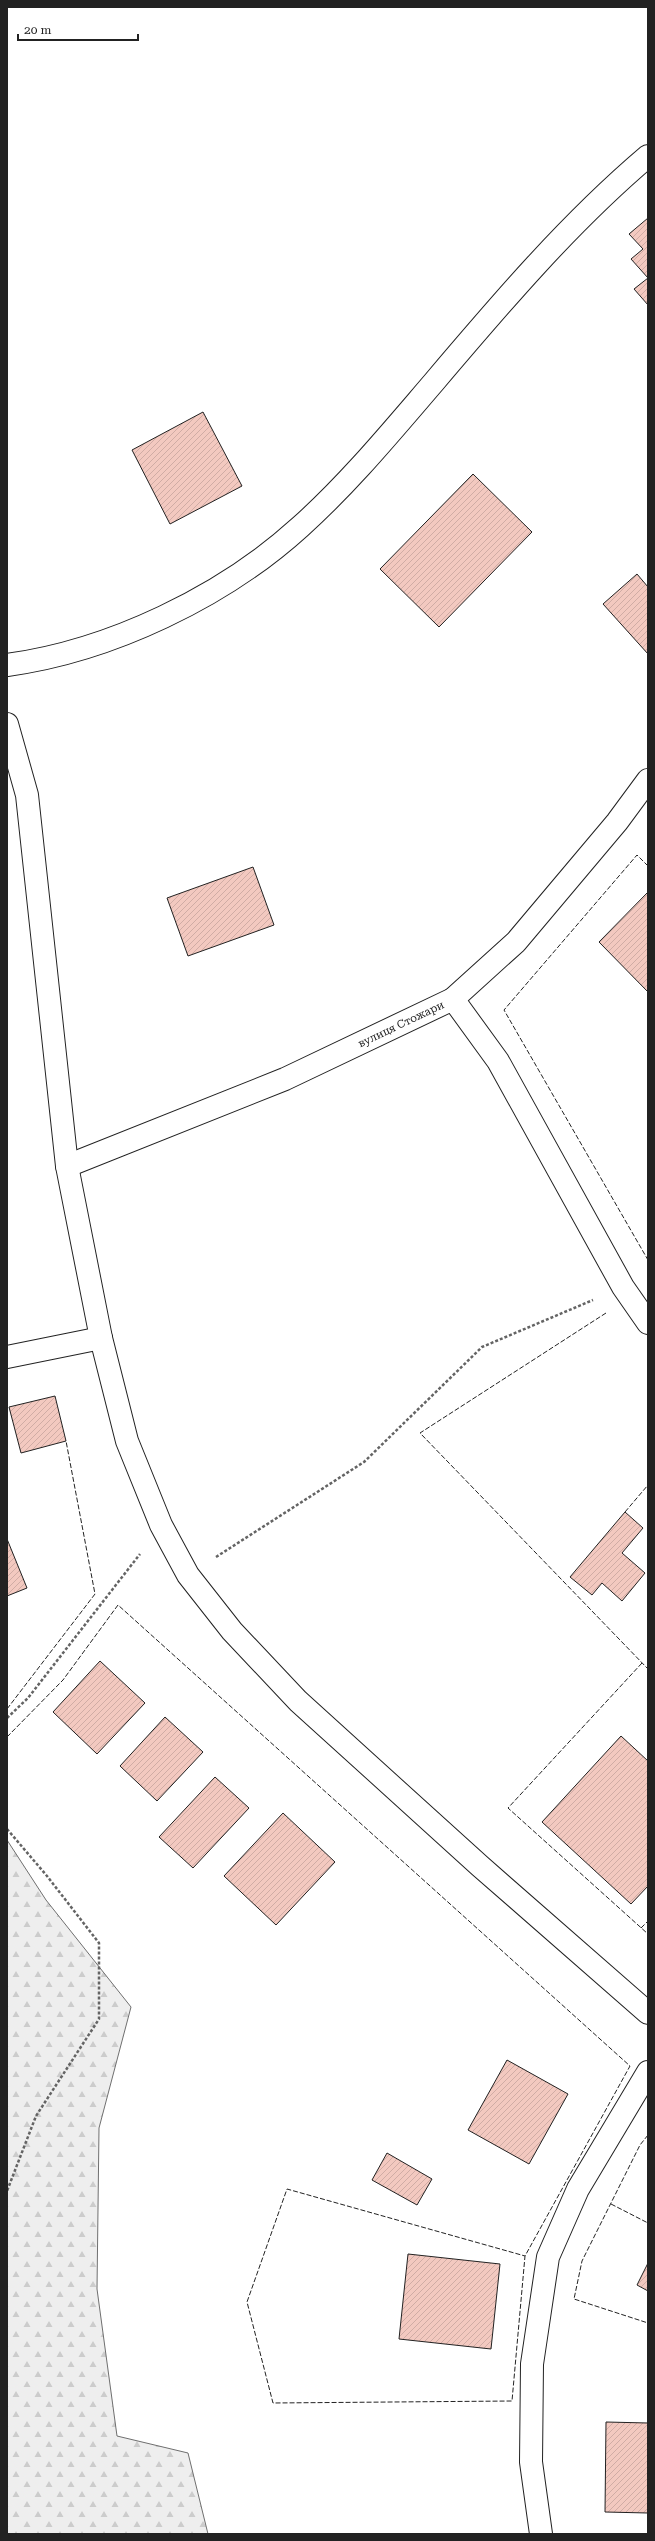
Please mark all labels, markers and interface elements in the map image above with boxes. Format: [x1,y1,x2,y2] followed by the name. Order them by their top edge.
[18,16,138,42] scale bar
[24,23,51,37] text: 20 m
[356,998,446,1050] street label: вулиця Стожари

